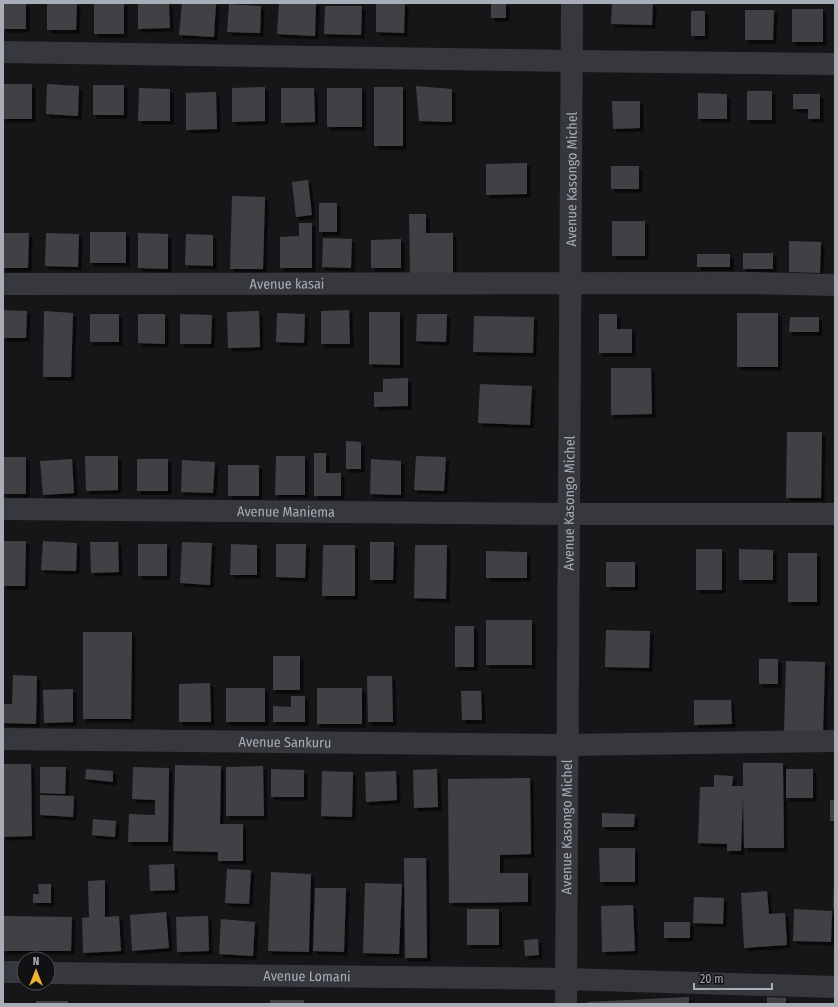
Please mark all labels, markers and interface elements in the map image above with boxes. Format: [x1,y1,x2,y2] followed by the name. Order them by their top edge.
[563,111,581,246] street label: Avenue Kasongo Michel
[250,276,324,293] street label: Avenue kasai
[560,435,579,570] street label: Avenue Kasongo Michel
[237,503,335,521] street label: Avenue Maniema
[239,734,331,751] street label: Avenue Sankuru
[558,759,576,894] street label: Avenue Kasongo Michel
[16,951,56,991] north arrow
[33,955,39,968] text: N
[694,965,772,991] scale bar
[263,967,351,986] street label: Avenue Lomani
[700,972,724,986] text: 20 m

